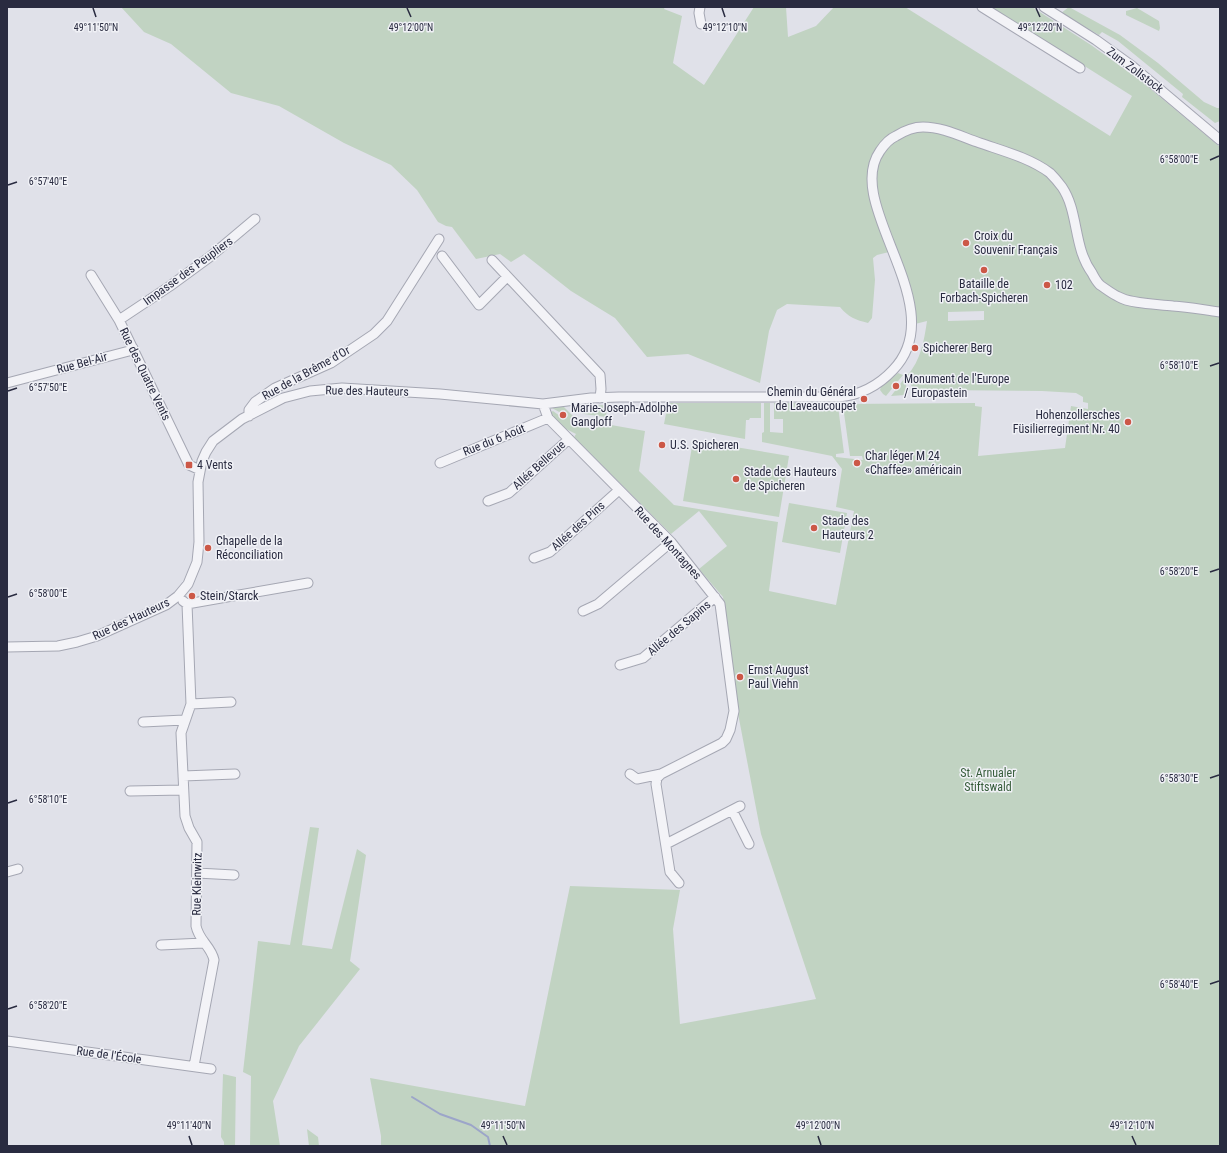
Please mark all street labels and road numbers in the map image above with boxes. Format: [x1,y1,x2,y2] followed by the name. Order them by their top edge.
[1104,44,1167,96] street label: Zum Zollstock
[141,234,235,308] street label: Impasse des Peupliers
[116,325,174,423] street label: Rue des Quatre Vents
[260,343,353,403] street label: Rue de la Brême d'Or
[55,349,109,376] street label: Rue Bel-Air
[325,383,409,399] street label: Rue des Hauteurs
[461,421,528,459] street label: Rue du 6 Août
[510,437,569,492] street label: Allée Bellevue
[548,498,608,554] street label: Allée des Pins
[632,504,704,582] street label: Rue des Montagnes
[90,595,172,643] street label: Rue des Hauteurs
[645,598,713,658] street label: Allée des Sapins
[189,852,205,916] street label: Rue Kleinwitz
[76,1043,143,1067] street label: Rue de l'École

